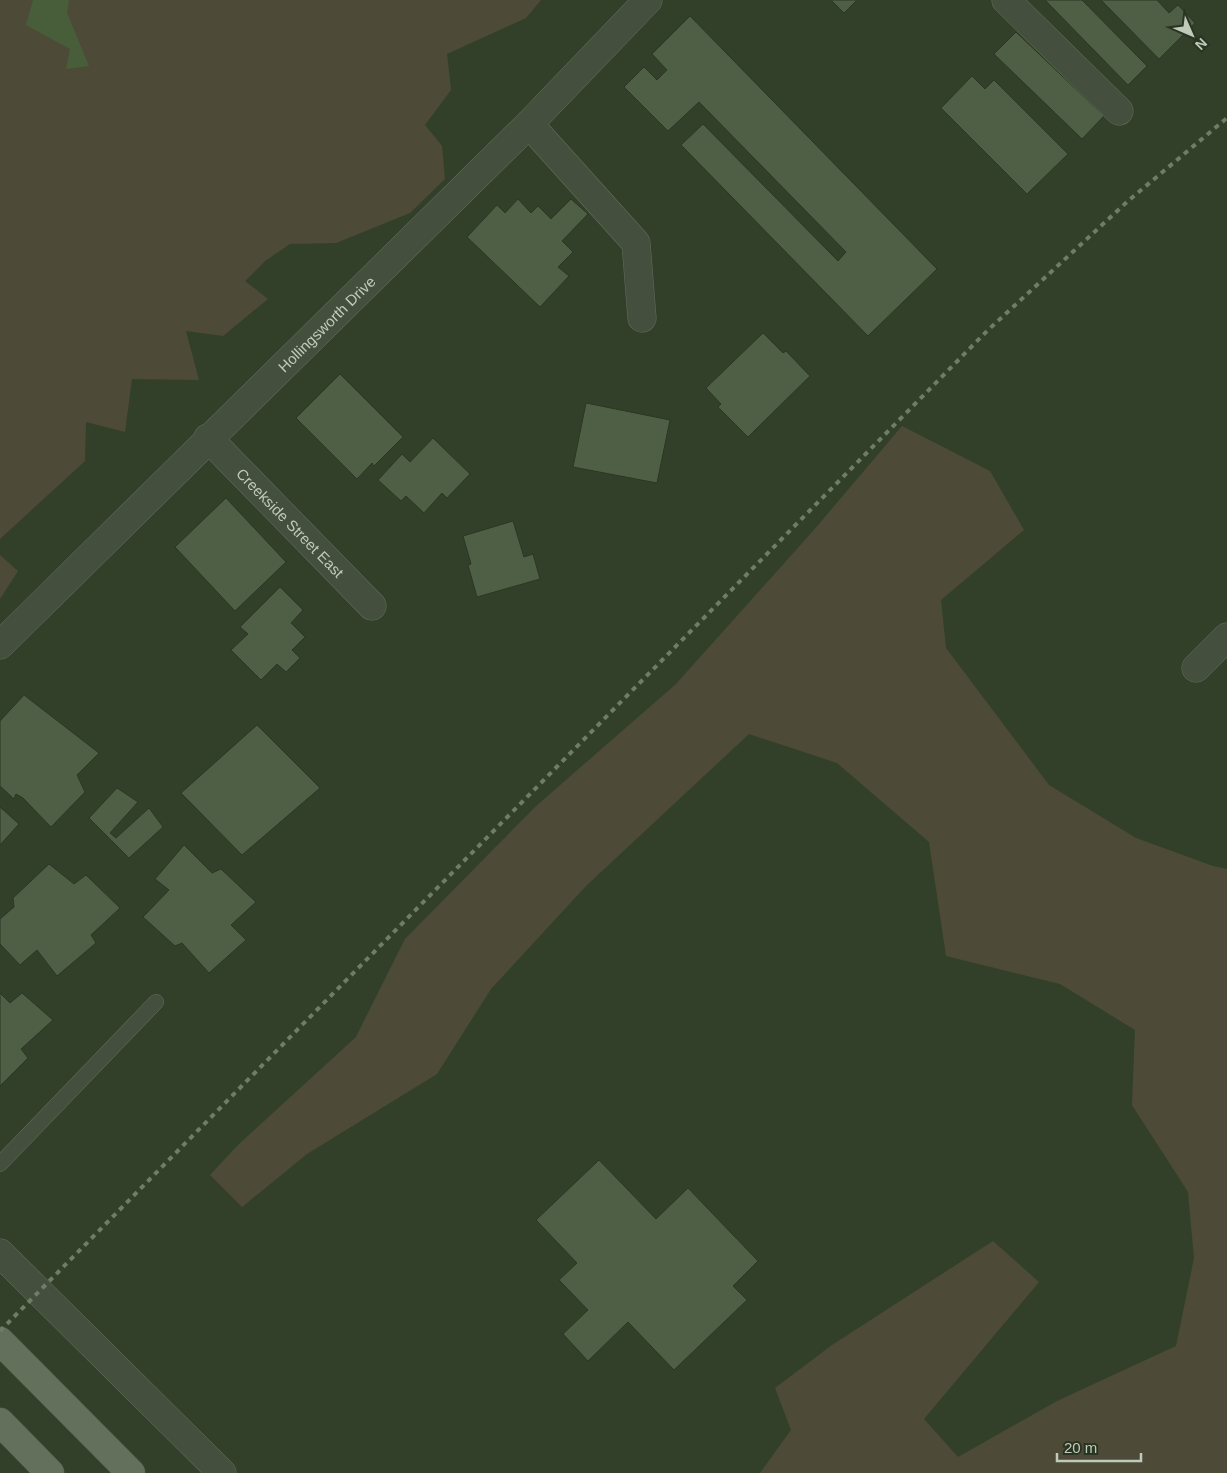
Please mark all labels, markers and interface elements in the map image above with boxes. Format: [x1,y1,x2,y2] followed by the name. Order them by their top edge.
[1167,10,1217,60] north arrow
[1192,35,1210,53] text: N
[274,272,378,375] street label: Hollingsworth Drive
[233,464,348,581] street label: Creekside Street East
[1057,1430,1141,1462] scale bar
[1064,1439,1097,1456] text: 20 m

